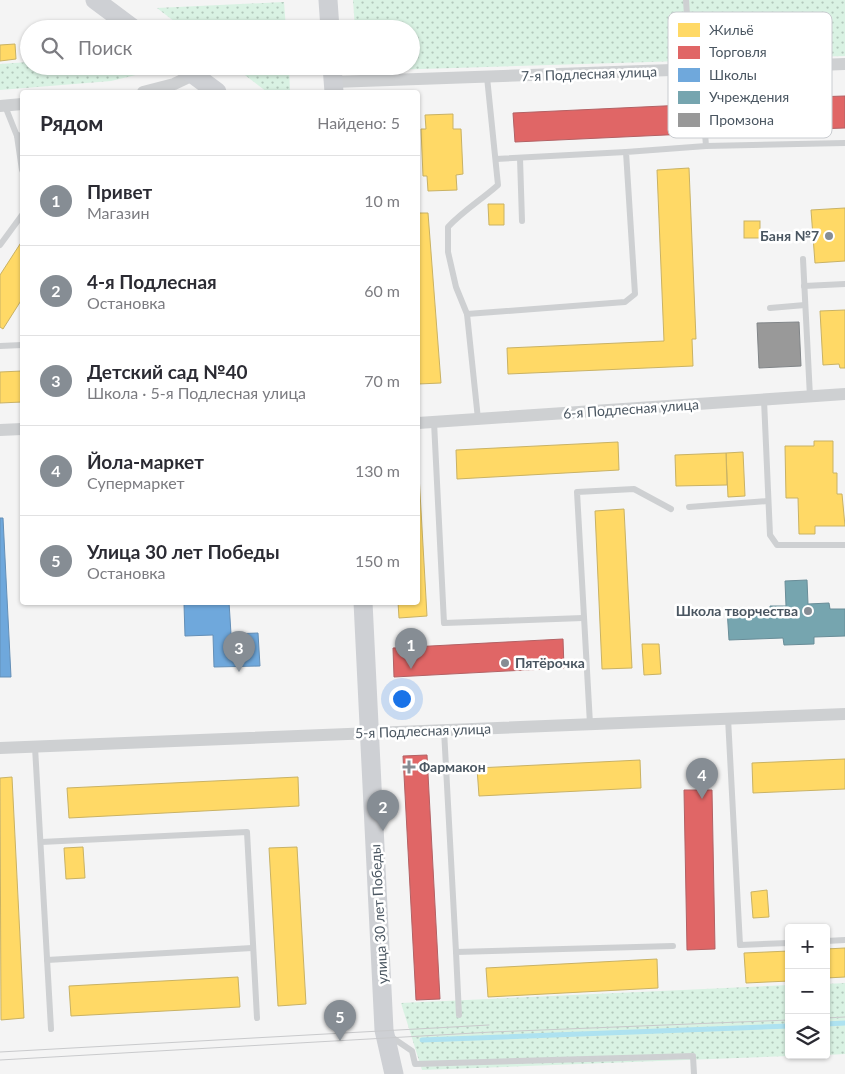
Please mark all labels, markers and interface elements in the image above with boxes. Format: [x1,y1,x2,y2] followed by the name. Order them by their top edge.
[668,12,832,138] legend
[20,20,420,75] search box
[709,21,754,38] text: Жильё
[38,34,66,62] icon: search
[78,36,132,59] text: Поиск
[709,43,767,60] text: Торговля
[521,63,657,84] street label: 7-я Подлесная улица
[709,66,757,83] text: Школы
[709,88,789,105] text: Учреждения
[40,110,103,135] text: Рядом
[709,111,774,128] text: Промзона
[317,113,400,132] text: Найдено: 5
[87,180,152,203] text: Привет
[51,191,61,210] text: 1
[364,191,400,210] text: 10 m
[87,203,149,222] text: Магазин
[760,227,819,244] place label: Баня №7
[823,230,835,242] marker: Баня №7
[87,270,217,293] text: 4-я Подлесная
[51,281,61,300] text: 2
[364,281,400,300] text: 60 m
[87,293,166,312] text: Остановка
[87,360,248,383] text: Детский сад №40
[51,371,61,390] text: 3
[364,371,400,390] text: 70 m
[87,383,306,402] text: Школа · 5-я Подлесная улица
[563,395,699,422] street label: 6-я Подлесная улица
[87,450,204,473] text: Йола-маркет
[51,461,61,480] text: 4
[355,461,400,480] text: 130 m
[87,473,185,492] text: Супермаркет
[87,540,280,563] text: Улица 30 лет Победы
[51,551,61,570] text: 5
[355,551,400,570] text: 150 m
[87,563,166,582] text: Остановка
[676,602,798,619] place label: Школа творчества
[802,605,814,617] marker: Школа творчества
[395,628,427,669] pin: 1
[223,631,255,672] pin: 3
[515,654,585,671] place label: Пятёрочка
[499,657,511,669] marker: Пятёрочка
[389,686,415,712] your location
[355,720,491,741] street label: 5-я Подлесная улица
[419,758,486,775] place label: Фармакон
[686,758,718,799] pin: 4
[403,761,415,773] marker: Фармакон
[367,790,399,831] pin: 2
[366,844,391,984] street label: улица 30 лет Победы
[785,924,830,1059] map controls
[785,924,830,969] button: +
[785,969,830,1014] button: −
[324,1000,356,1041] pin: 5
[785,1014,830,1059] button: layers

